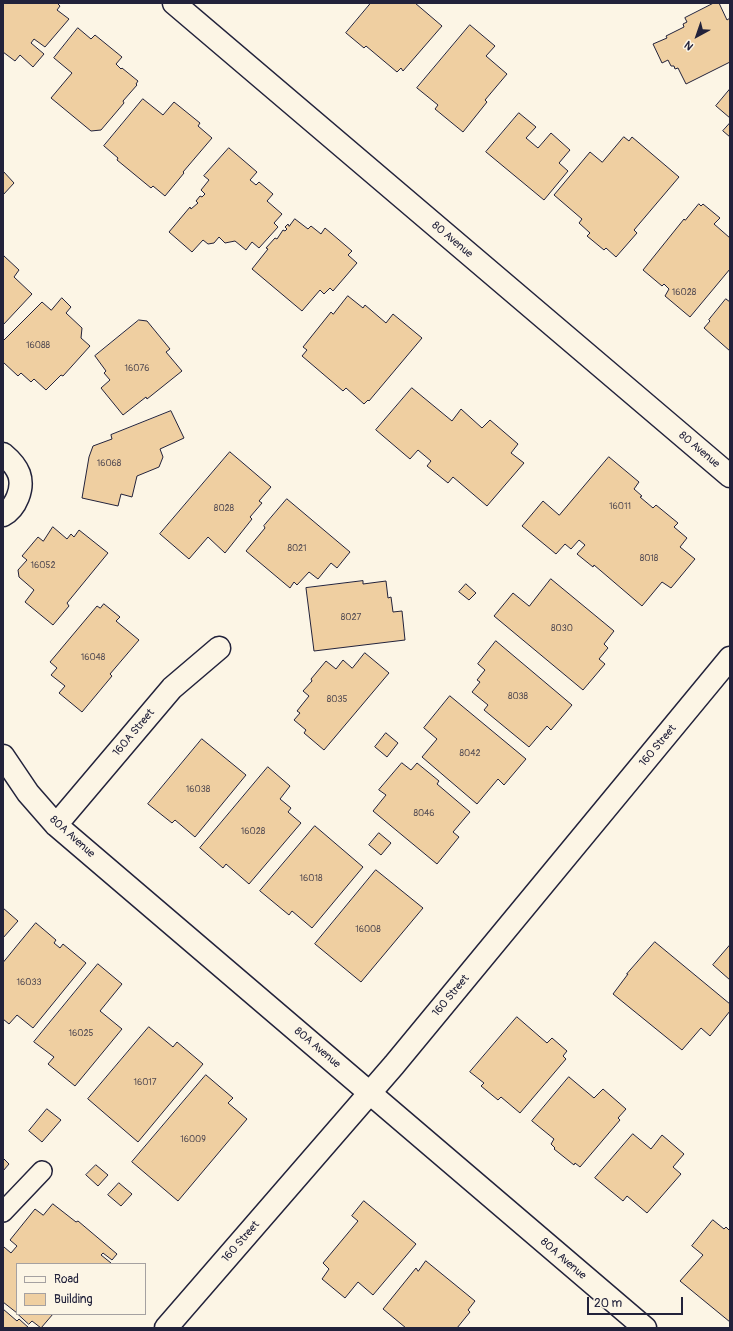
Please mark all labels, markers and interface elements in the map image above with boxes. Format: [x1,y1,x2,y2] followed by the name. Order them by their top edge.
[677,16,717,56] north arrow
[682,38,696,53] text: N
[429,219,475,261] street label: 80 Avenue
[672,288,696,298] house number: 16028
[26,341,50,351] house number: 16088
[125,364,149,374] house number: 16076
[676,429,722,471] street label: 80 Avenue
[97,459,121,469] house number: 16068
[609,502,631,512] house number: 16011
[214,504,234,514] house number: 8028
[287,544,307,554] house number: 8021
[640,554,658,564] house number: 8018
[31,561,55,571] house number: 16052
[341,613,361,623] house number: 8027
[551,624,573,634] house number: 8030
[81,653,105,663] house number: 16048
[508,692,528,702] house number: 8038
[327,695,347,705] house number: 8035
[110,707,158,759] street label: 160A Street
[637,722,679,770] street label: 160 Street
[460,749,480,759] house number: 8042
[186,785,210,795] house number: 16038
[413,809,435,819] house number: 8046
[47,813,97,861] street label: 80A Avenue
[241,827,265,837] house number: 16028
[300,874,322,884] house number: 16018
[355,925,381,935] house number: 16008
[430,972,472,1020] street label: 160 Street
[17,978,41,988] house number: 16033
[291,1025,343,1071] street label: 80A Avenue
[69,1029,93,1039] house number: 16025
[133,1078,157,1088] house number: 16017
[180,1135,206,1145] house number: 16009
[219,1219,263,1265] street label: 160 Street
[537,1236,589,1282] street label: 80A Avenue
[16,1263,146,1315] legend
[54,1272,79,1287] text: Road
[589,1289,685,1315] scale bar
[54,1292,93,1307] text: Building
[594,1296,622,1311] text: 20 m

